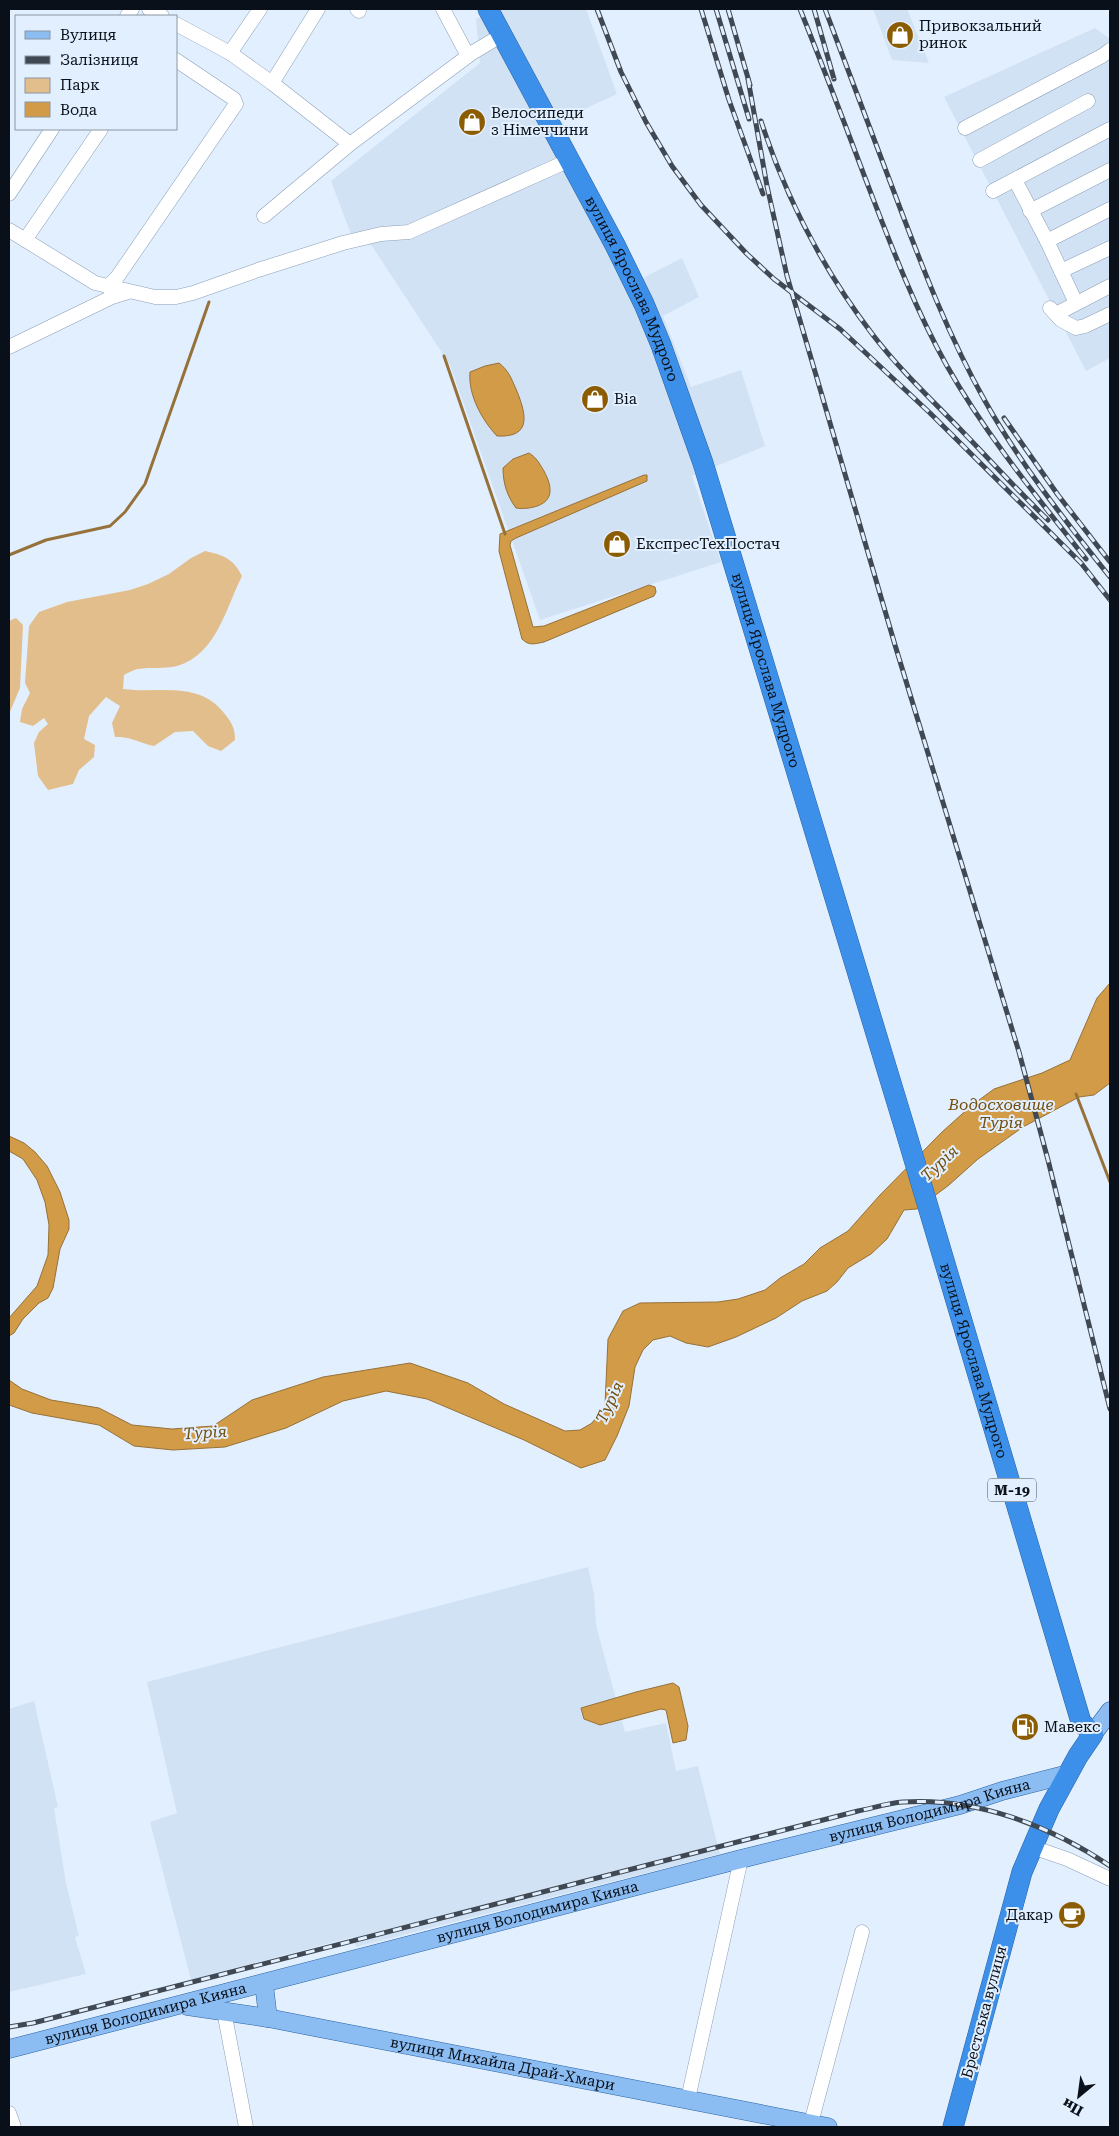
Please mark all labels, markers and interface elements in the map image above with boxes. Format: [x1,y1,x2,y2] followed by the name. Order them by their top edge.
[15,15,178,130] legend
[919,17,1042,52] place label: Привокзальний ринок
[885,20,915,50] shop icon: Привокзальний ринок
[60,26,116,44] text: Вулиця
[60,51,139,69] text: Залізниця
[60,76,100,94] text: Парк
[60,101,97,119] text: Вода
[491,104,589,139] place label: Велосипеди з Німеччини
[457,107,487,137] shop icon: Велосипеди з Німеччини
[581,193,682,384] street label: вулиця Ярослава Мудрого
[580,384,610,414] shop icon: Віа
[614,390,637,408] place label: Віа
[602,529,632,559] shop icon: ЕкспресТехПостач
[636,535,780,553] place label: ЕкспресТехПостач
[728,571,804,770] street label: вулиця Ярослава Мудрого
[947,1095,1054,1132] water label: Водосховище Турія
[917,1141,962,1185] water label: Турія
[936,1261,1011,1460] street label: вулиця Ярослава Мудрого
[592,1378,627,1426] water label: Турія
[183,1422,227,1443] water label: Турія
[988,1478,1036,1502] road number: М-19
[1010,1712,1040,1742] fuel station icon: Мавекс
[1044,1718,1101,1736] place label: Мавекс
[827,1775,1032,1846] street label: вулиця Володимира Кияна
[435,1877,640,1947] street label: вулиця Володимира Кияна
[1057,1900,1087,1930] cafe icon: Дакар
[1006,1906,1053,1924] place label: Дакар
[958,1944,1010,2080] street label: Брестська вулиця
[43,1979,248,2048] street label: вулиця Володимира Кияна
[389,2033,617,2094] street label: вулиця Михайла Драй-Хмари
[1054,2071,1104,2121] north arrow
[1059,2095,1086,2119] text: Пн

